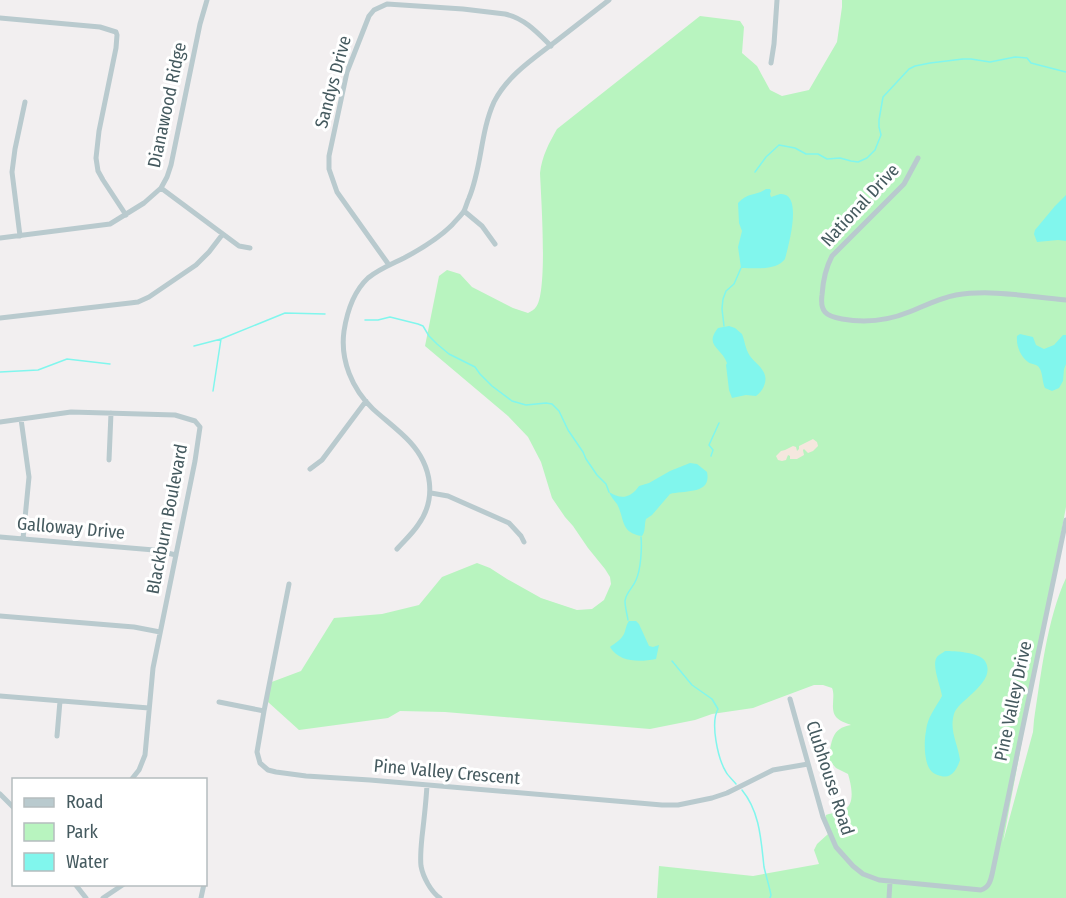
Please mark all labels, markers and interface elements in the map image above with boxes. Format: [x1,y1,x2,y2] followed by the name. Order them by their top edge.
[310,33,356,131] street label: Sandys Drive
[143,40,191,170] street label: Dianawood Ridge
[816,159,904,251] street label: National Drive
[142,442,192,596] street label: Blackburn Boulevard
[16,512,126,544] street label: Galloway Drive
[990,639,1036,763] street label: Pine Valley Drive
[801,718,859,838] street label: Clubhouse Road
[373,755,521,789] street label: Pine Valley Crescent
[12,778,207,886] legend
[66,791,103,813] text: Road
[66,821,99,843] text: Park
[66,851,109,873] text: Water

